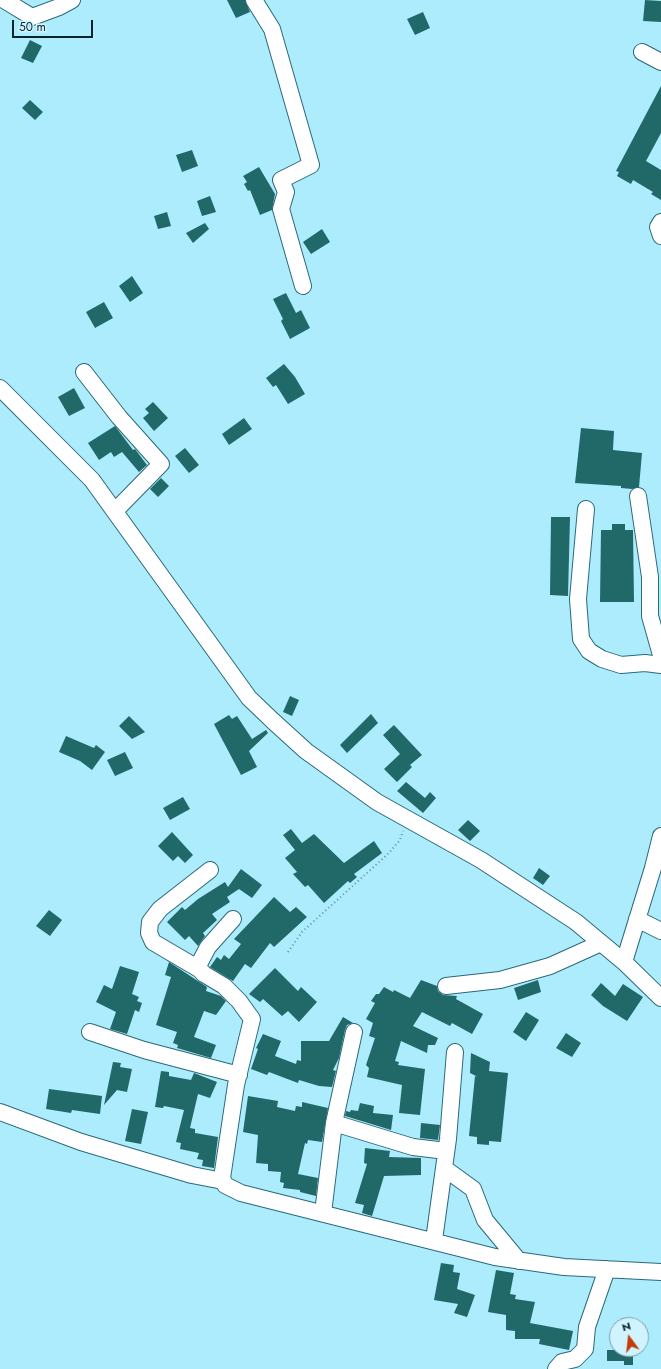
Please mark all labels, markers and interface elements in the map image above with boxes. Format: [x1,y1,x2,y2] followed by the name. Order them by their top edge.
[14,12,95,38] scale bar
[19,18,46,36] text: 50 m
[609,1317,649,1357] north arrow
[620,1318,632,1335] text: N

